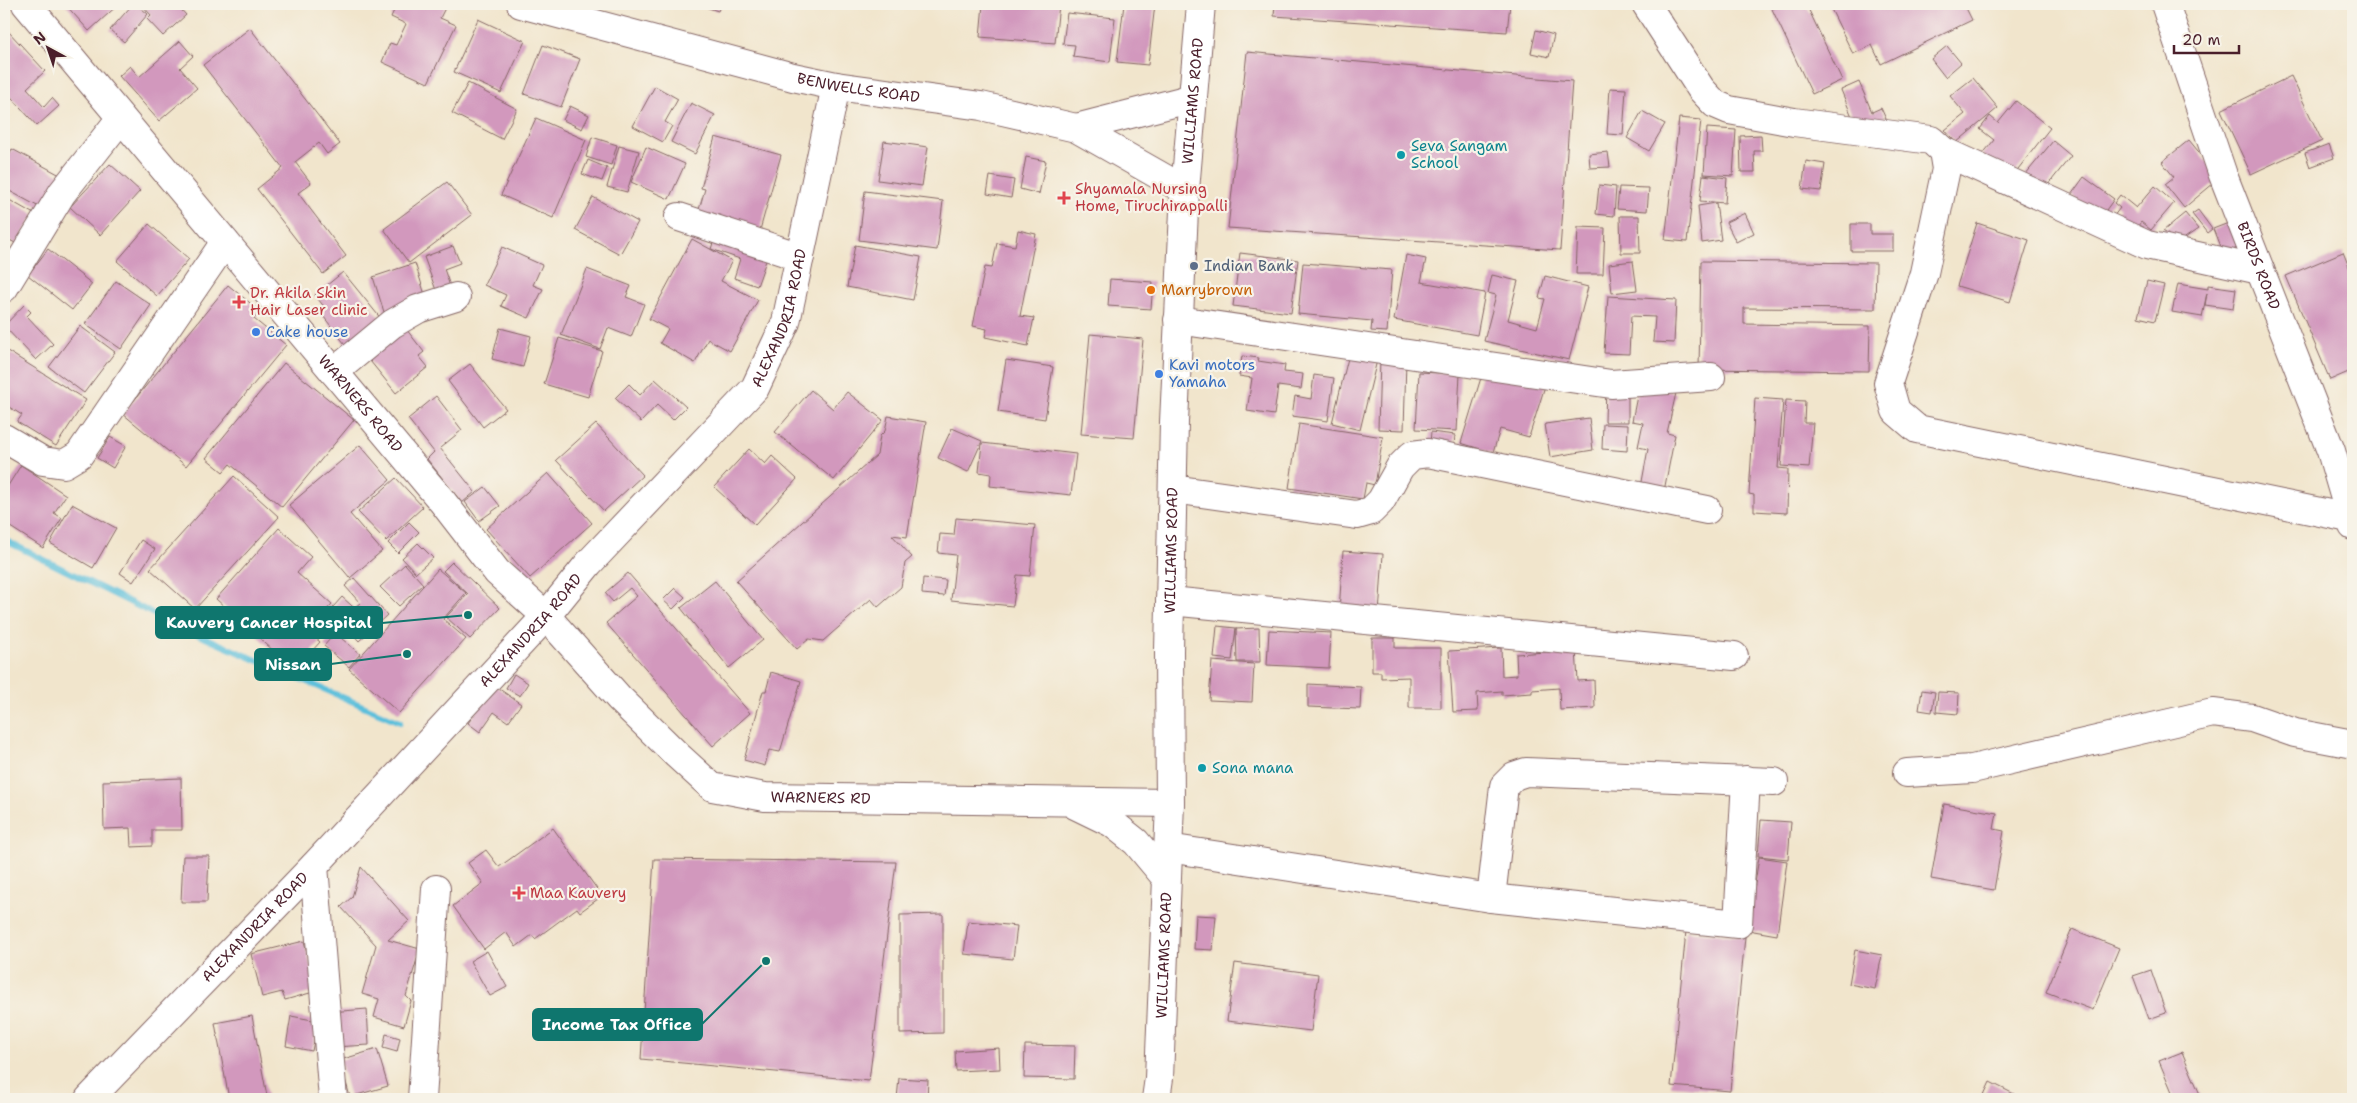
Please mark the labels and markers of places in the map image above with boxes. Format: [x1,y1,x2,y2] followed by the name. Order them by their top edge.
[1411,136,1508,173] place label: Seva Sangam School
[1395,149,1407,161] marker: Seva Sangam School
[1075,179,1228,216] place label: Shyamala Nursing Home, Tiruchirappalli
[1057,191,1071,205] marker: Shyamala Nursing Home, Tiruchirappalli
[1204,256,1294,276] place label: Indian Bank
[1188,260,1200,272] marker: Indian Bank
[1161,280,1252,300] place label: Marrybrown
[250,283,368,320] place label: Dr. Akila Skin Hair Laser clinic
[1145,284,1157,296] marker: Marrybrown
[232,295,246,309] marker: Dr. Akila Skin Hair Laser clinic
[266,322,348,342] place label: Cake house
[250,326,262,338] marker: Cake house
[1169,355,1255,392] place label: Kavi motors Yamaha
[1153,368,1165,380] marker: Kavi motors Yamaha
[156,607,382,638] callout: Kauvery Cancer Hospital
[255,649,331,680] callout: Nissan
[1212,758,1294,778] place label: Sona mana
[1196,762,1208,774] marker: Sona mana
[530,883,626,903] place label: Maa Kauvery
[512,886,526,900] marker: Maa Kauvery
[533,1009,702,1040] callout: Income Tax Office

